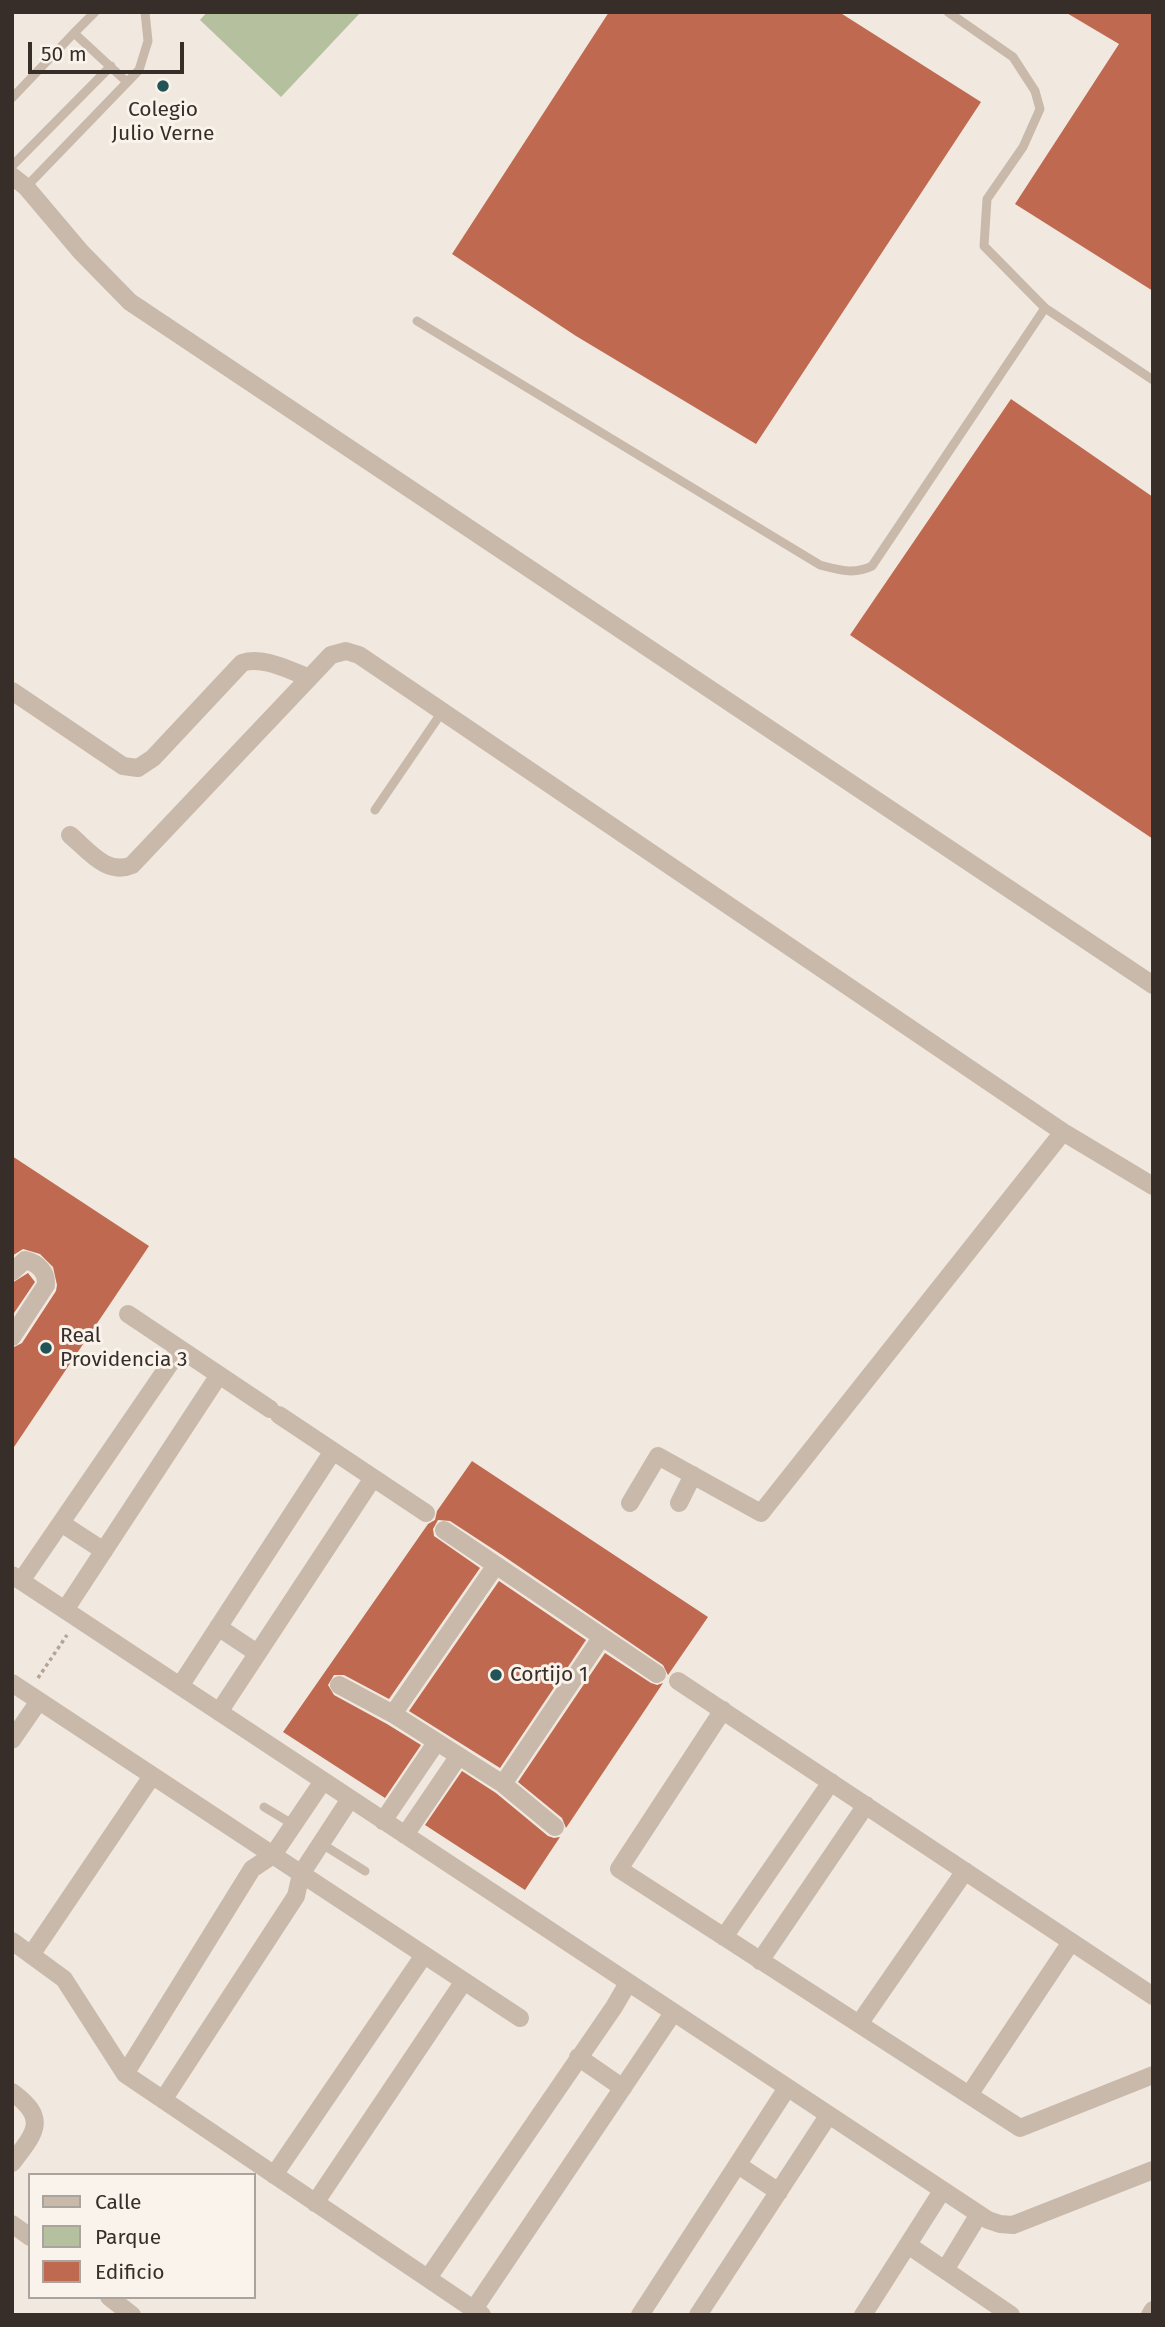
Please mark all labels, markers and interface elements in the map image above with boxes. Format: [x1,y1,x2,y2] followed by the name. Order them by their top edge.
[32,28,187,72] scale bar
[41,41,87,67] text: 50 m
[155,78,171,94] marker: Colegio Julio Verne
[112,97,214,147] place label: Colegio Julio Verne
[60,1323,187,1373] place label: Real Providencia 3
[38,1340,54,1356] marker: Real Providencia 3
[510,1662,588,1688] place label: Cortijo 1
[488,1667,504,1683] marker: Cortijo 1
[28,2173,256,2299] legend
[95,2189,141,2215] text: Calle
[95,2224,161,2250] text: Parque
[95,2259,165,2285] text: Edificio

